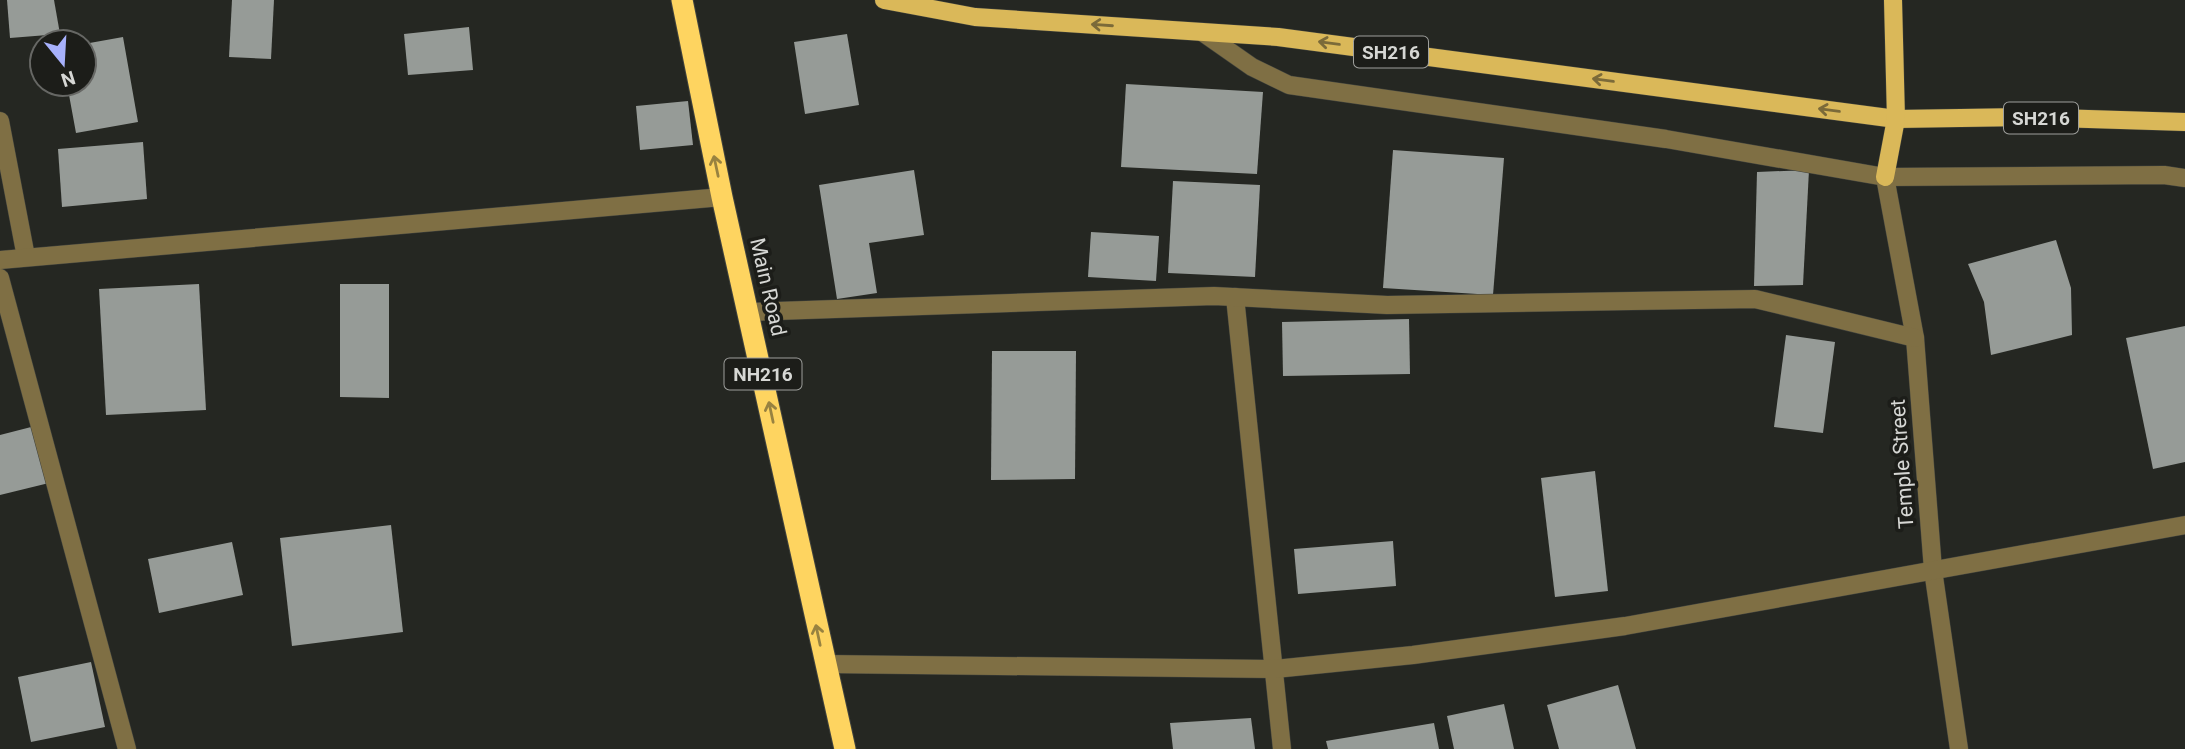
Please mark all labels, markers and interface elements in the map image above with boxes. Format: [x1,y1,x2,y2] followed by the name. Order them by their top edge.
[1091,18,1114,31] one-way arrow
[28,28,98,98] north arrow
[1354,36,1428,68] road number: SH216
[1318,37,1341,50] one-way arrow
[58,66,78,92] text: N
[1592,73,1615,86] one-way arrow
[2004,102,2078,134] road number: SH216
[1818,103,1840,116] one-way arrow
[708,155,722,178] one-way arrow
[745,236,791,338] street label: Main Road
[724,358,802,390] road number: NH216
[1885,398,1918,530] street label: Temple Street
[764,401,778,424] one-way arrow
[811,624,825,647] one-way arrow

